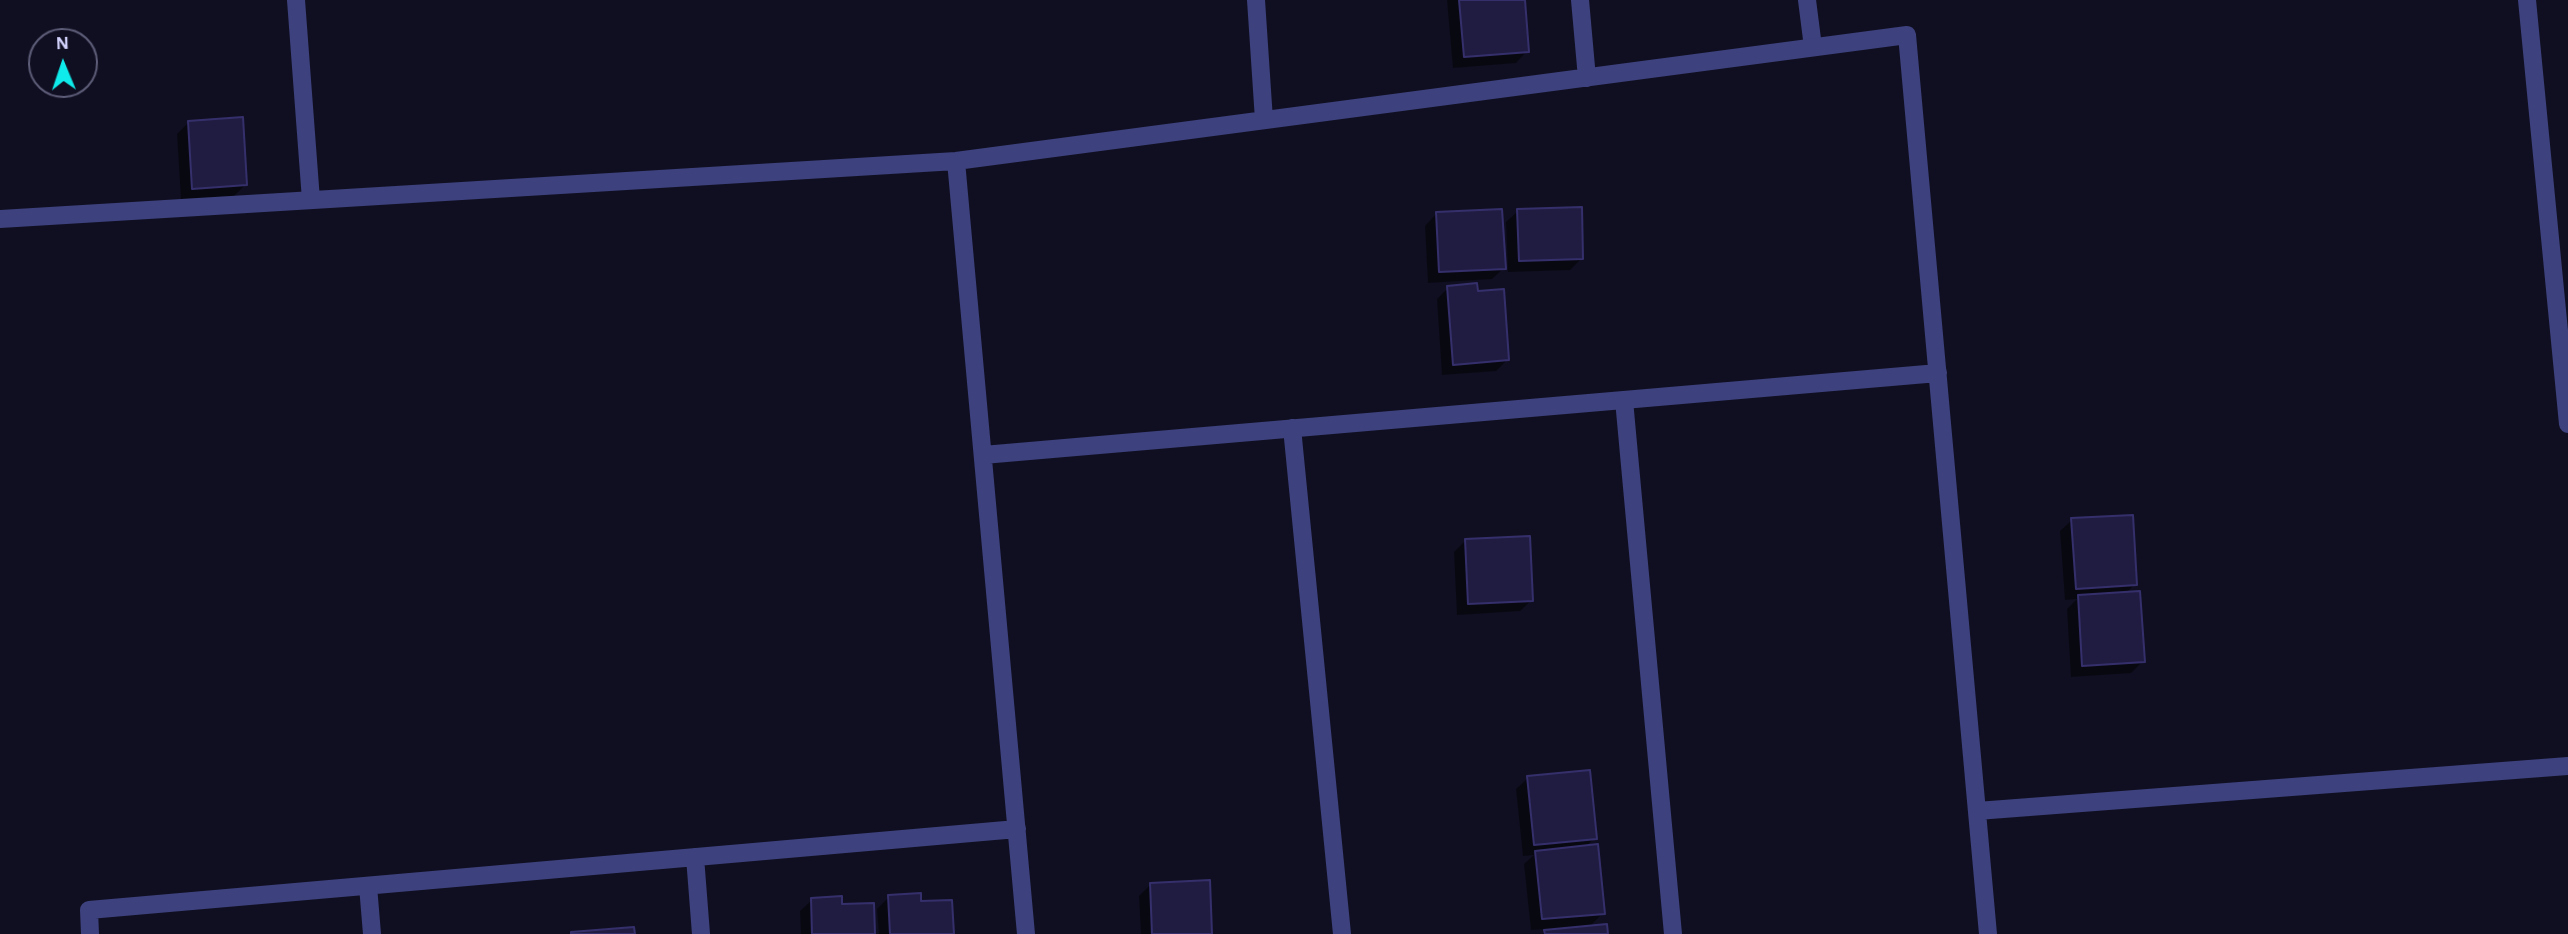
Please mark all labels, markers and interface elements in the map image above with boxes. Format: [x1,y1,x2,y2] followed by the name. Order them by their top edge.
[28,28,98,98] north arrow
[55,34,69,53] text: N

